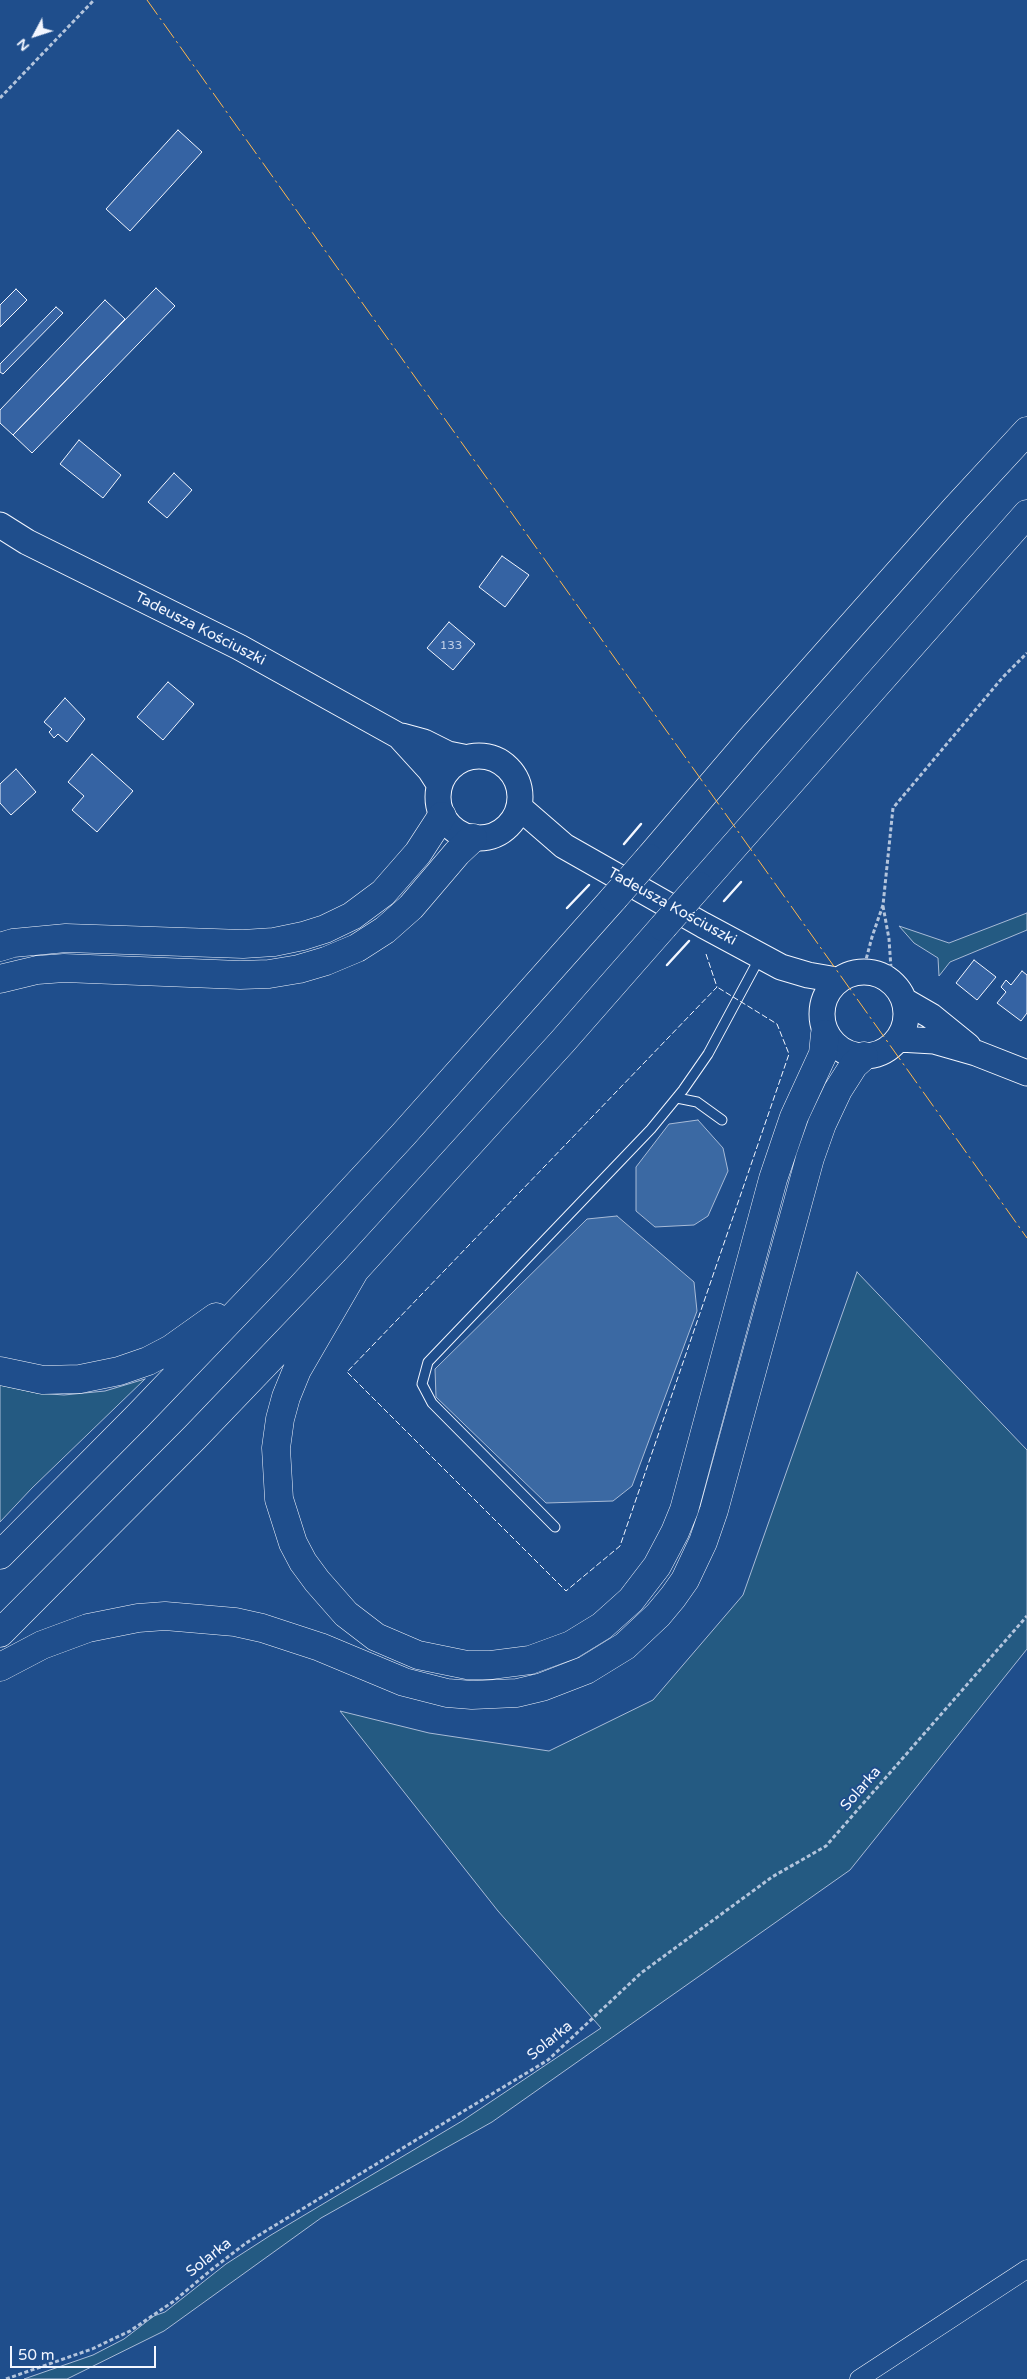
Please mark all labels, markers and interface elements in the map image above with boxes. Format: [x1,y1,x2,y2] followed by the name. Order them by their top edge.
[10,10,60,60] north arrow
[13,35,33,55] text: N
[132,588,268,670] street label: Tadeusza Kościuszki
[440,639,462,653] house number: 133
[605,864,739,950] street label: Tadeusza Kościuszki
[837,1763,885,1815] street label: Solarka
[524,2017,576,2065] street label: Solarka
[183,2235,235,2281] street label: Solarka
[12,2336,159,2368] scale bar
[18,2346,55,2364] text: 50 m

